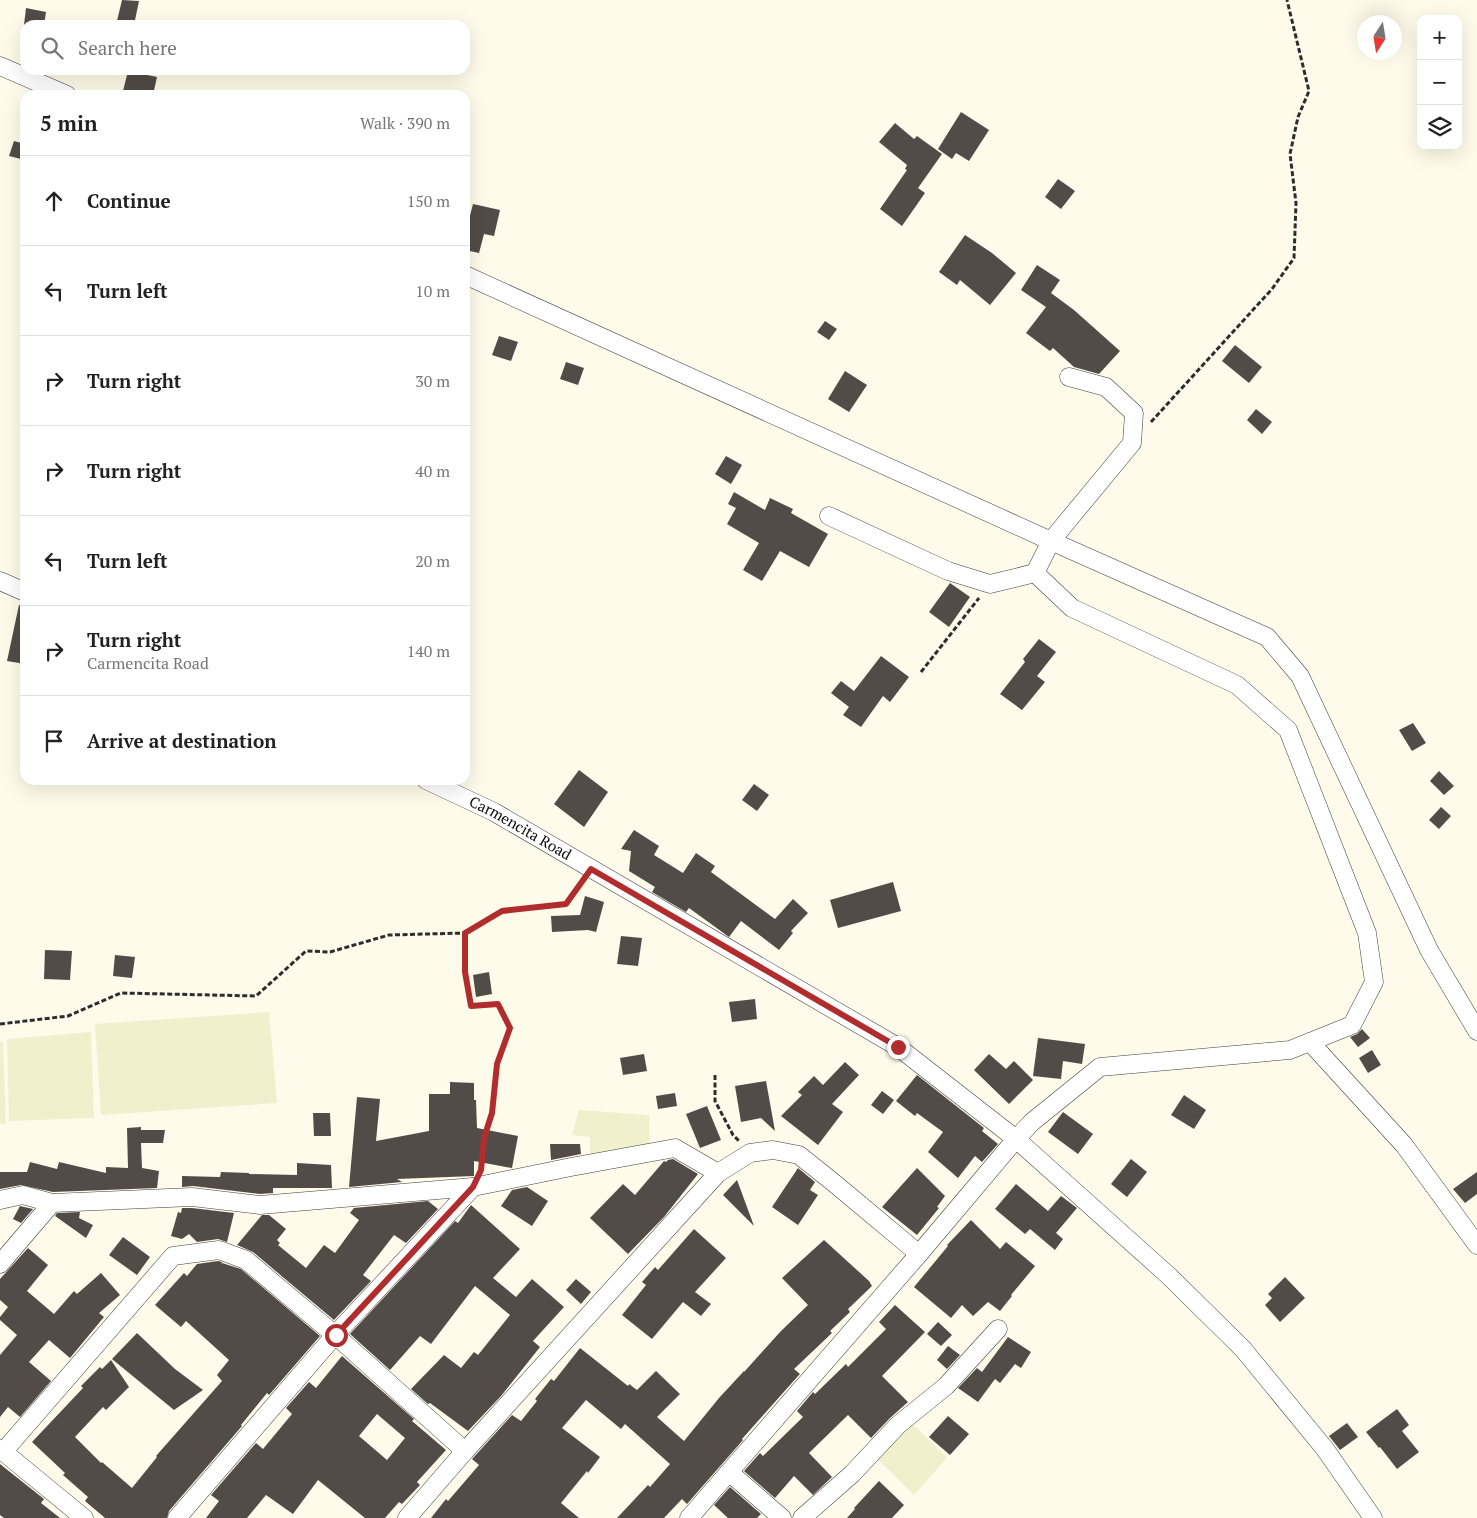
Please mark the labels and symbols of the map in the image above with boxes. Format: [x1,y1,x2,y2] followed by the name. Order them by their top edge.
[1357,15,1402,60] north arrow
[466,791,576,864] street label: Carmencita Road
[887,1036,910,1059] route end
[325,1324,348,1347] route start

